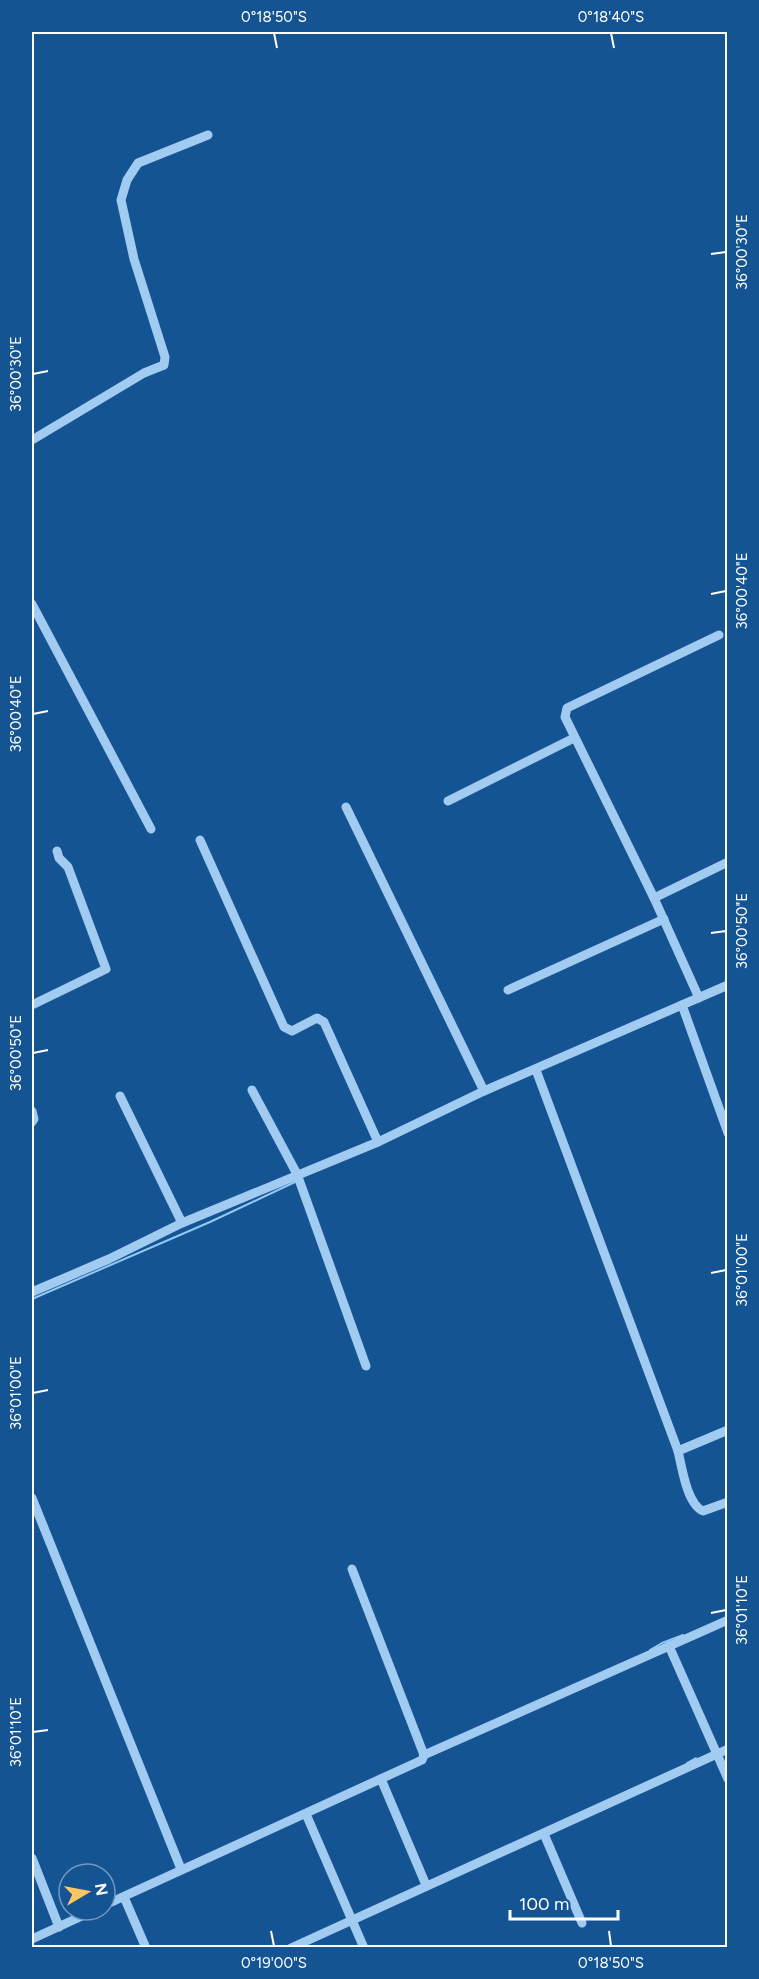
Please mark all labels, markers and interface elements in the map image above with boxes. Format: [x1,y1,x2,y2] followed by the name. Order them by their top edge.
[241,8,307,26] text: 0°18'50"S
[578,8,644,26] text: 0°18'40"S
[733,214,751,290] text: 36°00'30"E
[7,336,25,412] text: 36°00'30"E
[733,552,751,630] text: 36°00'40"E
[7,675,25,753] text: 36°00'40"E
[733,893,751,969] text: 36°00'50"E
[7,1015,25,1091] text: 36°00'50"E
[733,1233,751,1307] text: 36°01'00"E
[7,1356,25,1430] text: 36°01'00"E
[733,1575,751,1645] text: 36°01'10"E
[7,1697,25,1767] text: 36°01'10"E
[57,1862,117,1922] north arrow
[91,1882,112,1897] text: N
[510,1883,618,1921] scale bar
[519,1893,569,1915] text: 100 m
[241,1954,307,1972] text: 0°19'00"S
[578,1954,644,1972] text: 0°18'50"S

